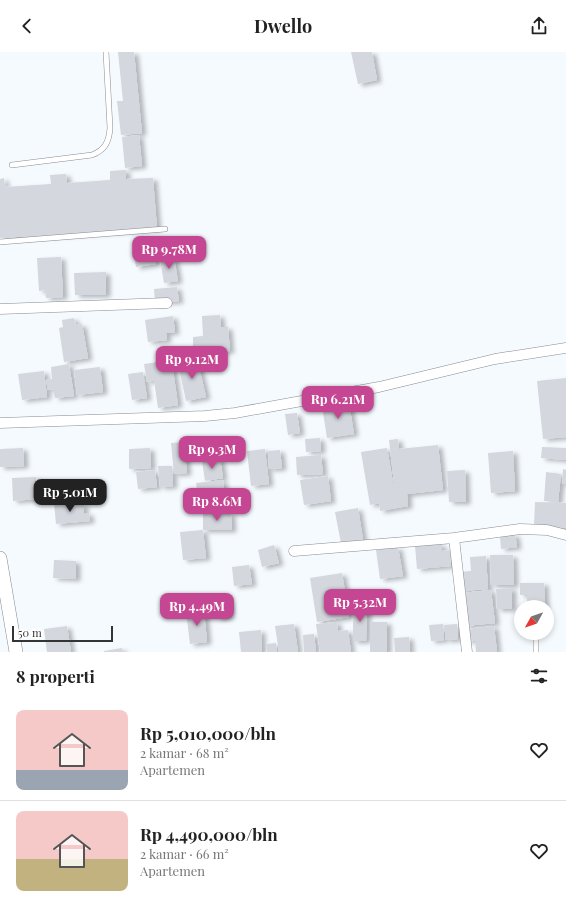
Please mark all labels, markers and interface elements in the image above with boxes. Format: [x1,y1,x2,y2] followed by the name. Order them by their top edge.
[254,14,312,38] text: Dwello
[16,15,38,37] icon: back
[528,15,550,37] icon: share
[128,236,210,270] pin: Rp 9.78M
[141,240,197,257] text: Rp 9.78M
[151,346,233,380] pin: Rp 9.12M
[165,350,219,367] text: Rp 9.12M
[297,386,379,420] pin: Rp 6.21M
[311,390,365,407] text: Rp 6.21M
[175,436,249,470] pin: Rp 9.3M
[188,440,236,457] text: Rp 9.3M
[29,479,111,513] pin: Rp 5.01M
[43,483,97,500] text: Rp 5.01M
[180,488,254,522] pin: Rp 8.6M
[192,492,242,509] text: Rp 8.6M
[319,589,401,623] pin: Rp 5.32M
[156,593,238,627] pin: Rp 4.49M
[333,593,387,610] text: Rp 5.32M
[169,597,225,614] text: Rp 4.49M
[514,600,554,640] north arrow
[514,600,554,640] map controls
[12,624,113,643] scale bar
[18,625,42,640] text: 50 m
[16,665,95,687] text: 8 properti
[528,665,550,687] icon: filters
[140,722,276,744] text: Rp 5,010,000/bln
[48,726,96,774] icon: home
[528,739,550,761] icon: heart
[140,744,229,761] text: 2 kamar · 68 m²
[140,761,205,778] text: Apartemen
[140,823,278,845] text: Rp 4,490,000/bln
[48,827,96,875] icon: home
[528,840,550,862] icon: heart
[140,845,229,862] text: 2 kamar · 66 m²
[140,862,205,879] text: Apartemen

